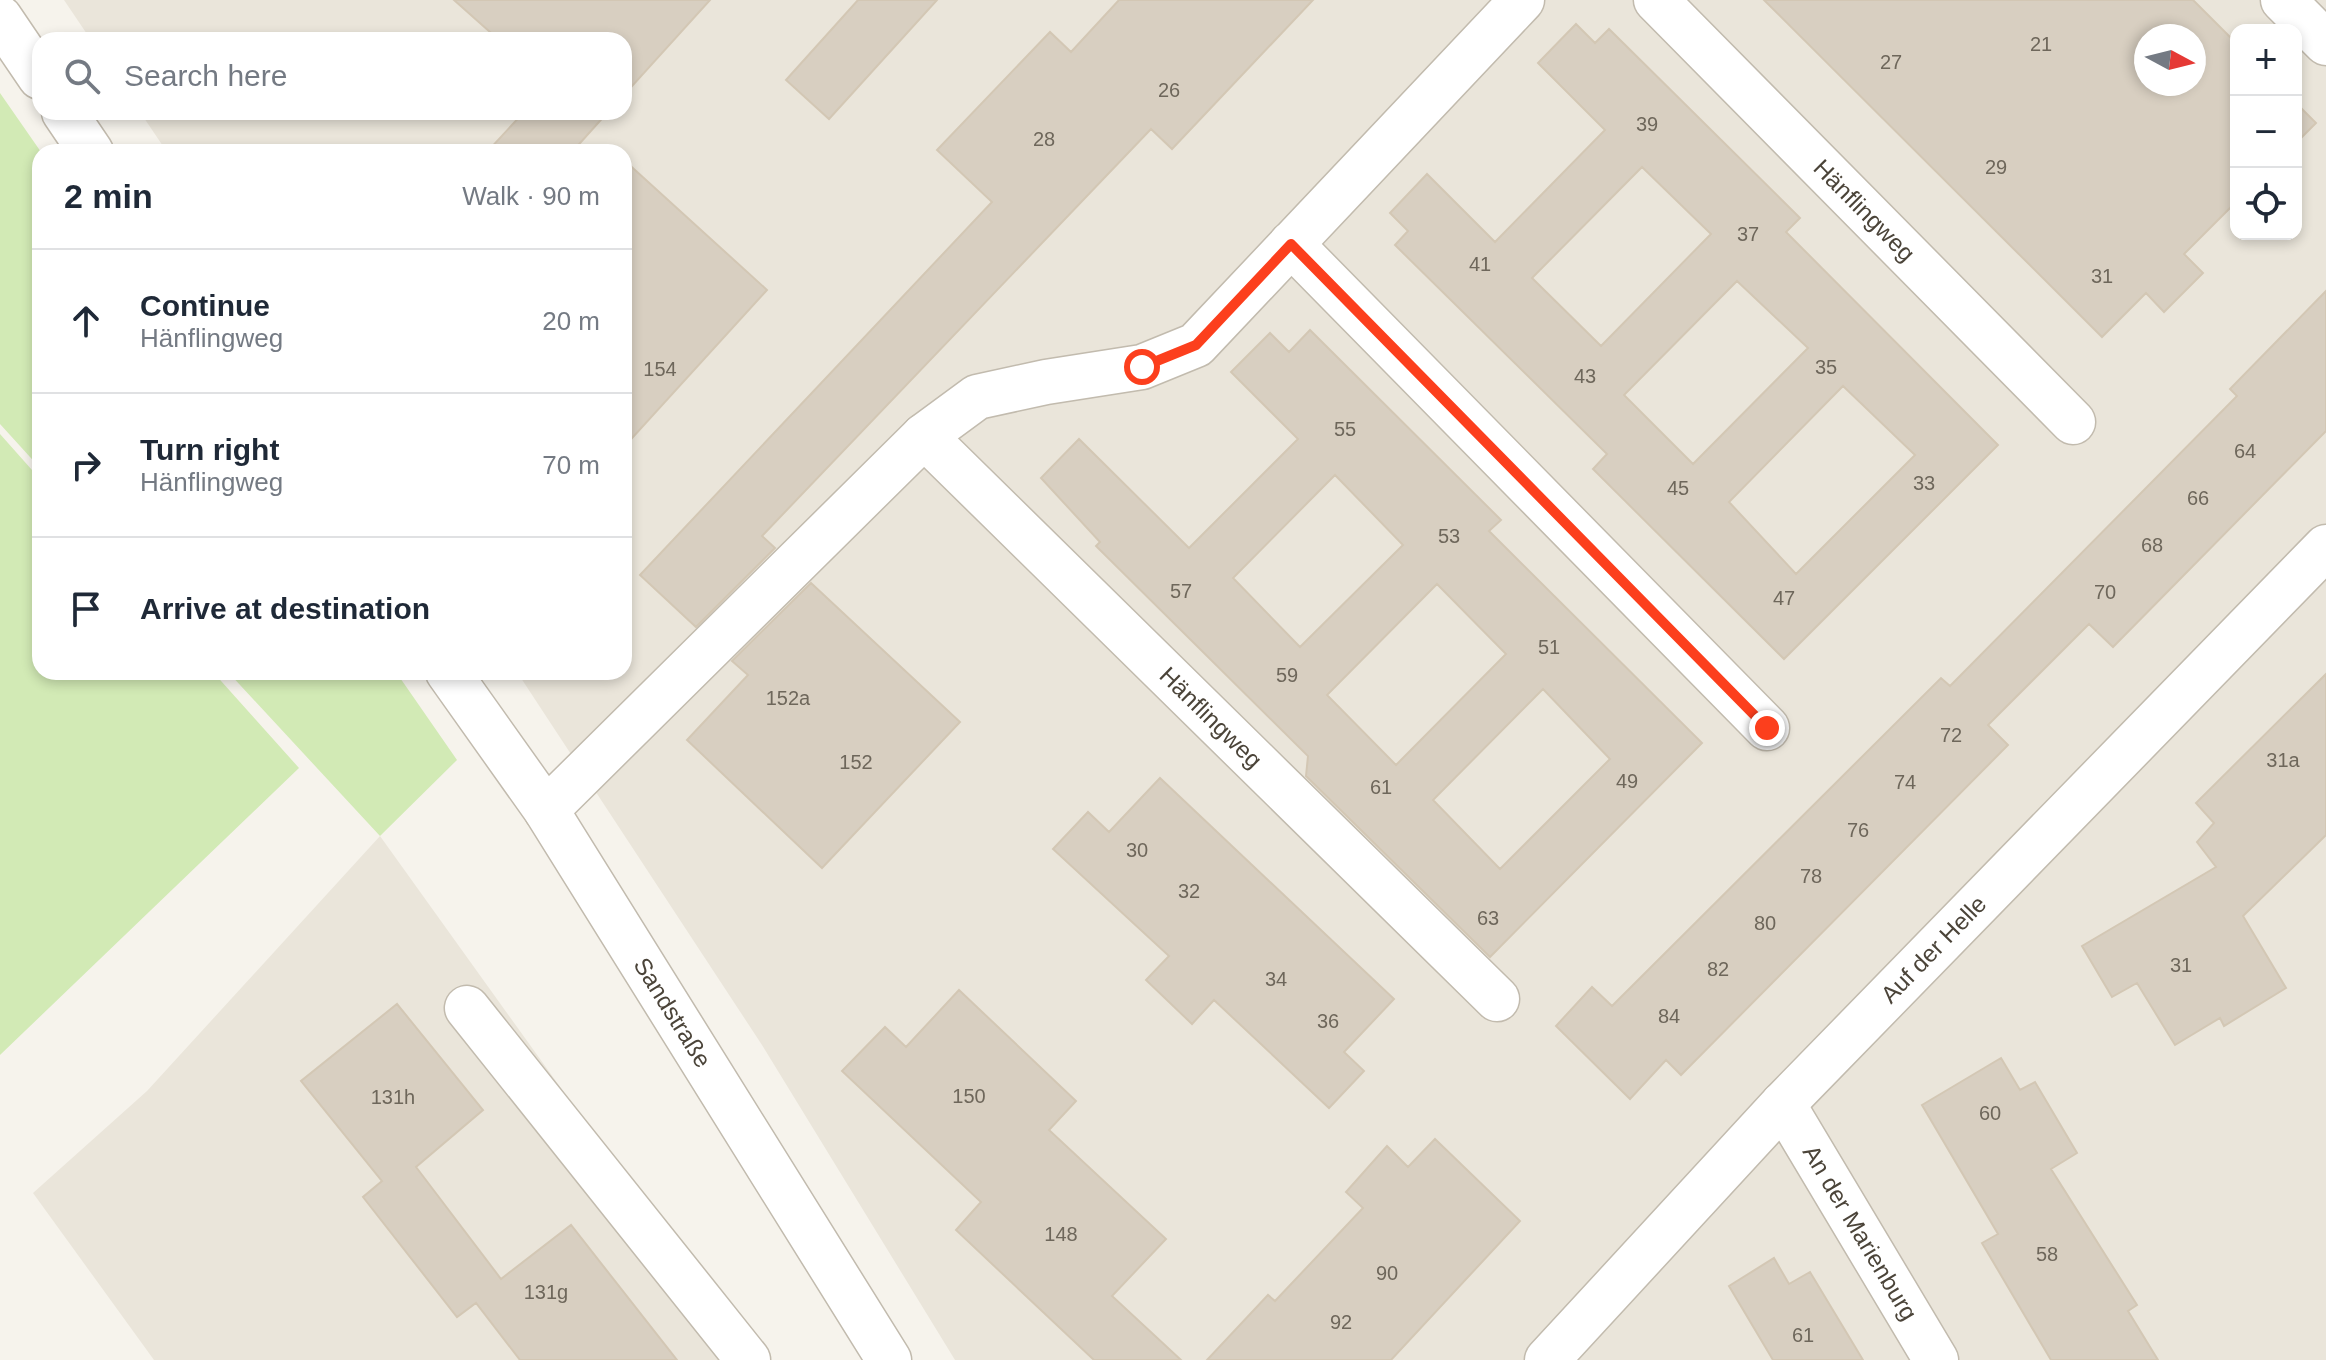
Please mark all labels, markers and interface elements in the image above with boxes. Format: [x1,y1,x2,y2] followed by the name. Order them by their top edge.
[2134,24,2206,96] north arrow
[2230,24,2302,240] map controls
[2230,24,2302,96] button: +
[32,32,632,120] search box
[2030,33,2052,55] house number: 21
[1880,51,1902,73] house number: 27
[60,54,104,98] icon: search
[124,59,287,92] text: Search here
[1158,79,1180,101] house number: 26
[2230,96,2302,168] button: −
[1636,113,1658,135] house number: 39
[1033,128,1055,150] house number: 28
[1808,154,1920,267] street label: Hänflingweg
[1985,156,2007,178] house number: 29
[2230,168,2302,240] button: locate
[64,177,153,215] text: 2 min
[462,181,600,211] text: Walk · 90 m
[1737,223,1759,245] house number: 37
[1469,253,1491,275] house number: 41
[2091,265,2113,287] house number: 31
[140,289,270,322] text: Continue
[64,299,108,343] icon: ahead
[542,306,600,336] text: 20 m
[140,323,283,353] text: Hänflingweg
[1124,349,1160,385] route start
[1815,356,1837,378] house number: 35
[643,358,677,380] house number: 154
[1574,365,1596,387] house number: 43
[1334,418,1356,440] house number: 55
[140,433,279,466] text: Turn right
[2234,440,2256,462] house number: 64
[64,443,108,487] icon: right
[542,450,600,480] text: 70 m
[140,467,283,497] text: Hänflingweg
[1913,472,1935,494] house number: 33
[1667,477,1689,499] house number: 45
[2187,487,2209,509] house number: 66
[1438,525,1460,547] house number: 53
[2141,534,2163,556] house number: 68
[1170,580,1192,602] house number: 57
[2094,581,2116,603] house number: 70
[64,587,108,631] icon: arrive
[1773,587,1795,609] house number: 47
[140,592,430,625] text: Arrive at destination
[1538,636,1560,658] house number: 51
[1154,661,1268,773] street label: Hänflingweg
[1276,664,1298,686] house number: 59
[766,687,811,709] house number: 152a
[1749,710,1785,746] route end
[1940,724,1962,746] house number: 72
[2266,749,2301,771] house number: 31a
[839,751,873,773] house number: 152
[1616,770,1638,792] house number: 49
[1894,771,1916,793] house number: 74
[1370,776,1392,798] house number: 61
[1847,819,1869,841] house number: 76
[1126,839,1148,861] house number: 30
[1800,865,1822,887] house number: 78
[1178,880,1200,902] house number: 32
[1875,890,1991,1008] street label: Auf der Helle
[1477,907,1499,929] house number: 63
[1754,912,1776,934] house number: 80
[628,952,717,1072] street label: Sandstraße
[2170,954,2192,976] house number: 31
[1707,958,1729,980] house number: 82
[1265,968,1287,990] house number: 34
[1658,1005,1680,1027] house number: 84
[1317,1010,1339,1032] house number: 36
[952,1085,986,1107] house number: 150
[371,1086,415,1108] house number: 131h
[1979,1102,2001,1124] house number: 60
[1798,1140,1923,1325] street label: An der Marienburg
[1044,1223,1078,1245] house number: 148
[2036,1243,2058,1265] house number: 58
[1376,1262,1398,1284] house number: 90
[524,1281,568,1303] house number: 131g
[1330,1311,1352,1333] house number: 92
[1792,1324,1814,1346] house number: 61

